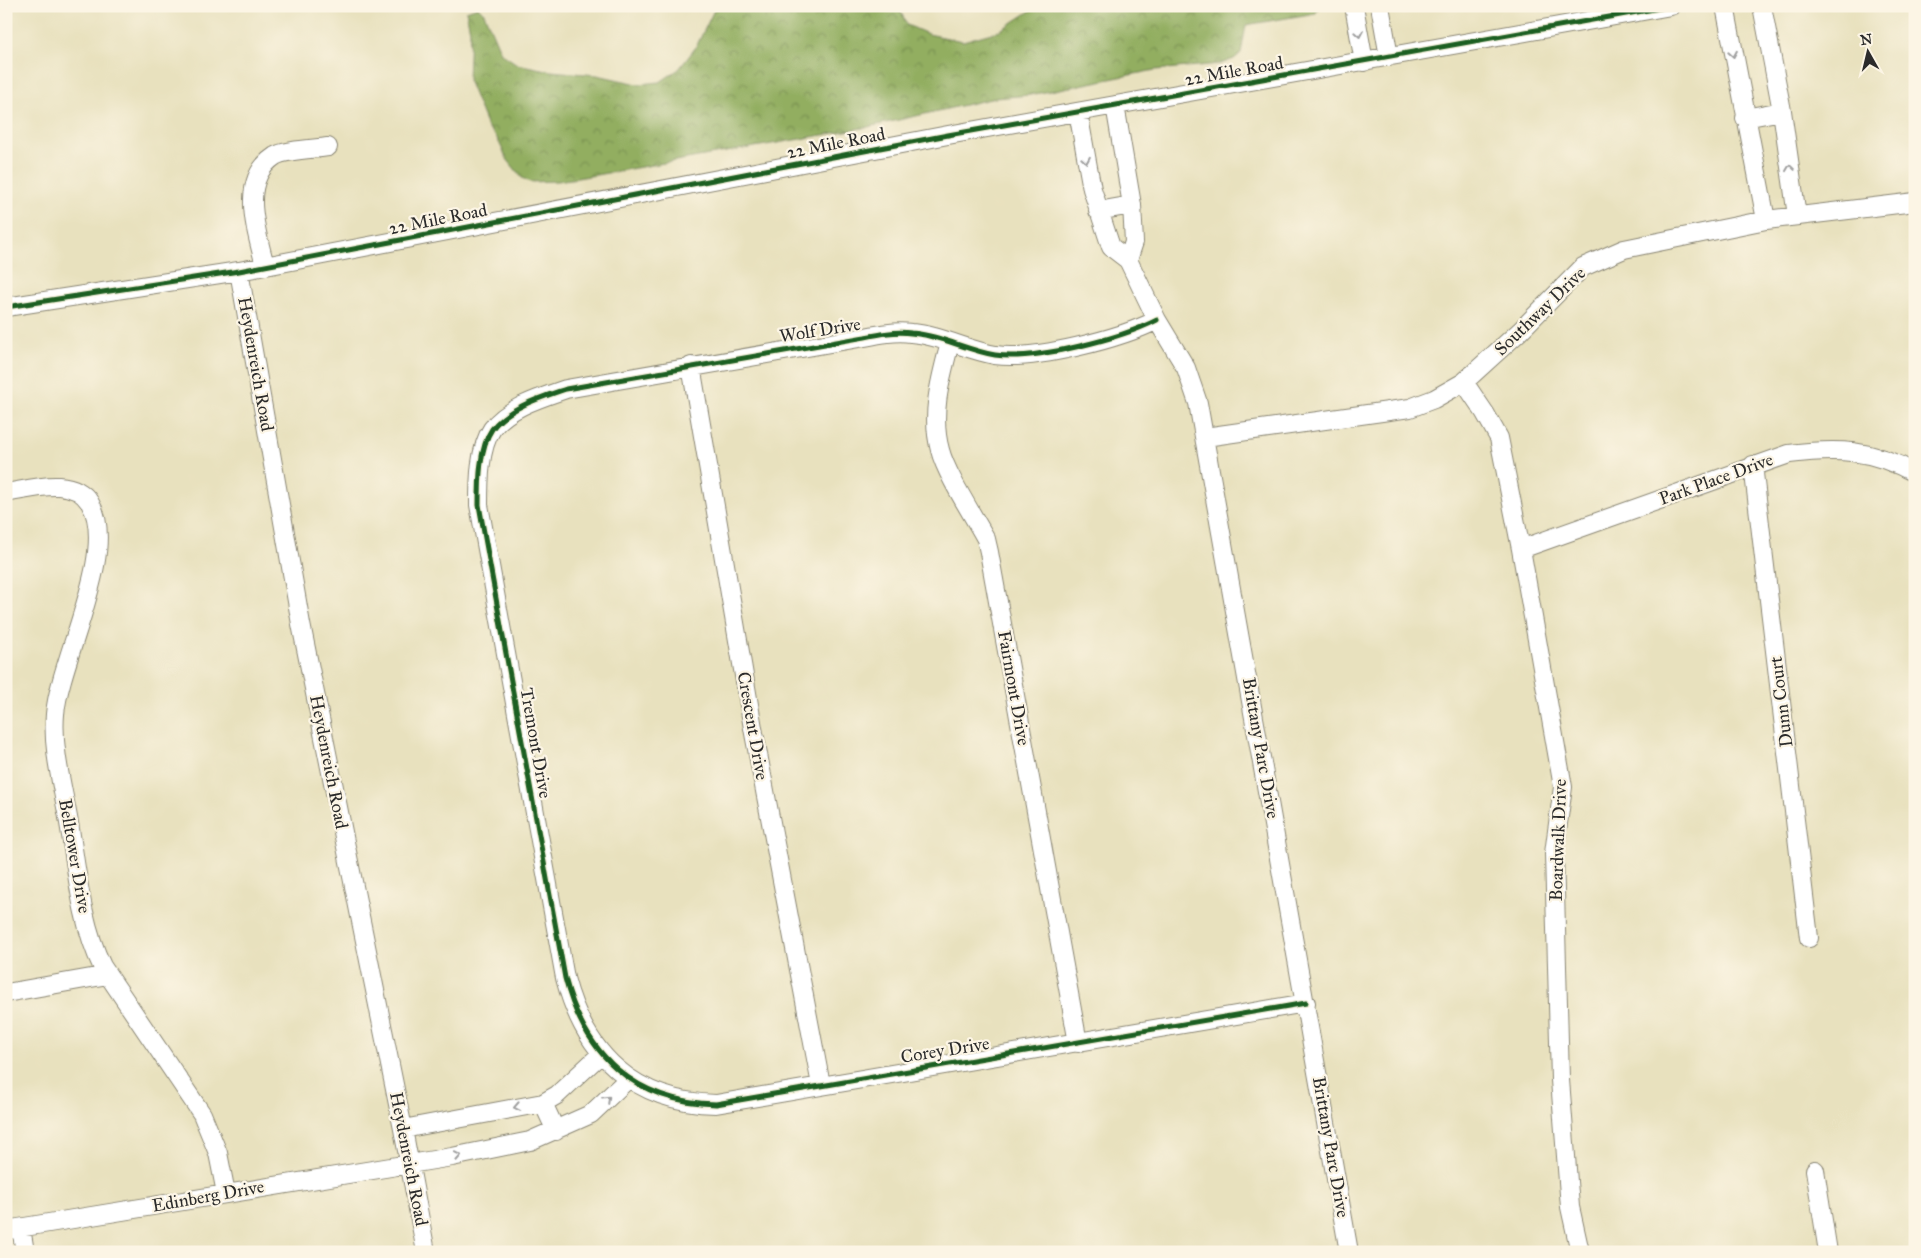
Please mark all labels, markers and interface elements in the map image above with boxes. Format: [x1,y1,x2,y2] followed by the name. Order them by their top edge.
[1844,28,1894,78] north arrow
[1354,30,1364,39] one-way arrow
[1859,30,1873,49] text: N
[1728,50,1738,59] one-way arrow
[1183,52,1285,90] street label: 22 Mile Road
[785,123,887,163] street label: 22 Mile Road
[1081,156,1091,164] one-way arrow
[1785,163,1796,171] one-way arrow
[387,199,489,239] street label: 22 Mile Road
[1490,262,1590,360] street label: Southway Drive
[233,295,279,433] street label: Heydenreich Road
[778,313,862,347] street label: Wolf Drive
[1656,448,1776,510] street label: Park Place Drive
[993,629,1035,747] street label: Fairmont Drive
[1764,655,1797,749] street label: Dunn Court
[733,670,773,782] street label: Crescent Drive
[1238,676,1284,820] street label: Brittany Parc Drive
[515,686,557,800] street label: Tremont Drive
[305,693,353,831] street label: Heydenreich Road
[1545,778,1571,902] street label: Boardwalk Drive
[54,797,96,915] street label: Belltower Drive
[899,1032,991,1068] street label: Corey Drive
[1308,1075,1354,1219] street label: Brittany Parc Drive
[385,1090,433,1228] street label: Heydenreich Road
[601,1096,610,1105] one-way arrow
[513,1102,522,1112] one-way arrow
[453,1151,462,1162] one-way arrow
[150,1175,266,1218] street label: Edinberg Drive

